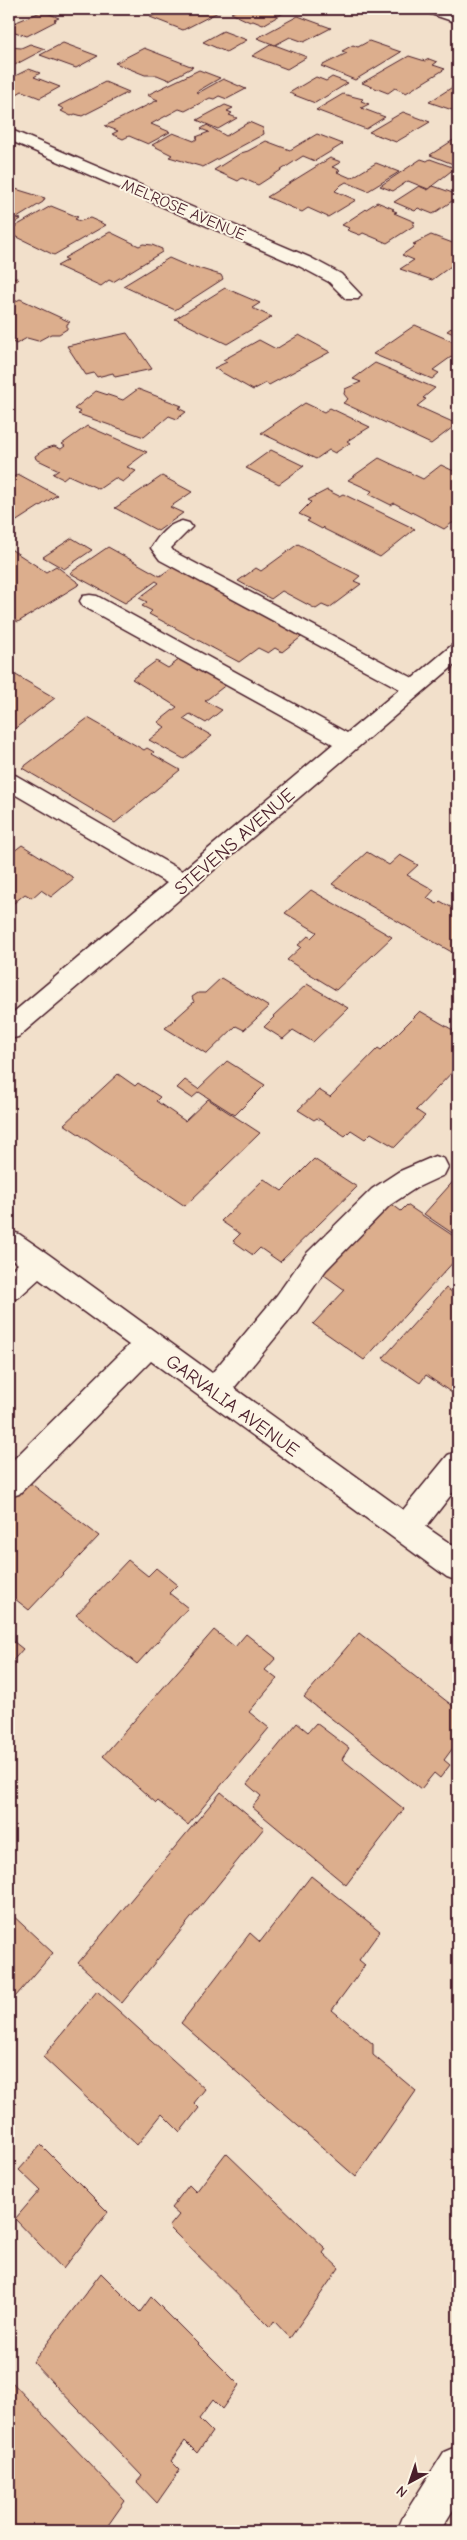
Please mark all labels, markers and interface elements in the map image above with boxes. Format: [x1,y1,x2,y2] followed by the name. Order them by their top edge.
[119,176,249,244] street label: MELROSE AVENUE
[170,784,299,900] street label: STEVENS AVENUE
[162,1350,303,1462] street label: GARVALIA AVENUE
[384,2458,434,2508] north arrow
[393,2482,411,2501] text: N

